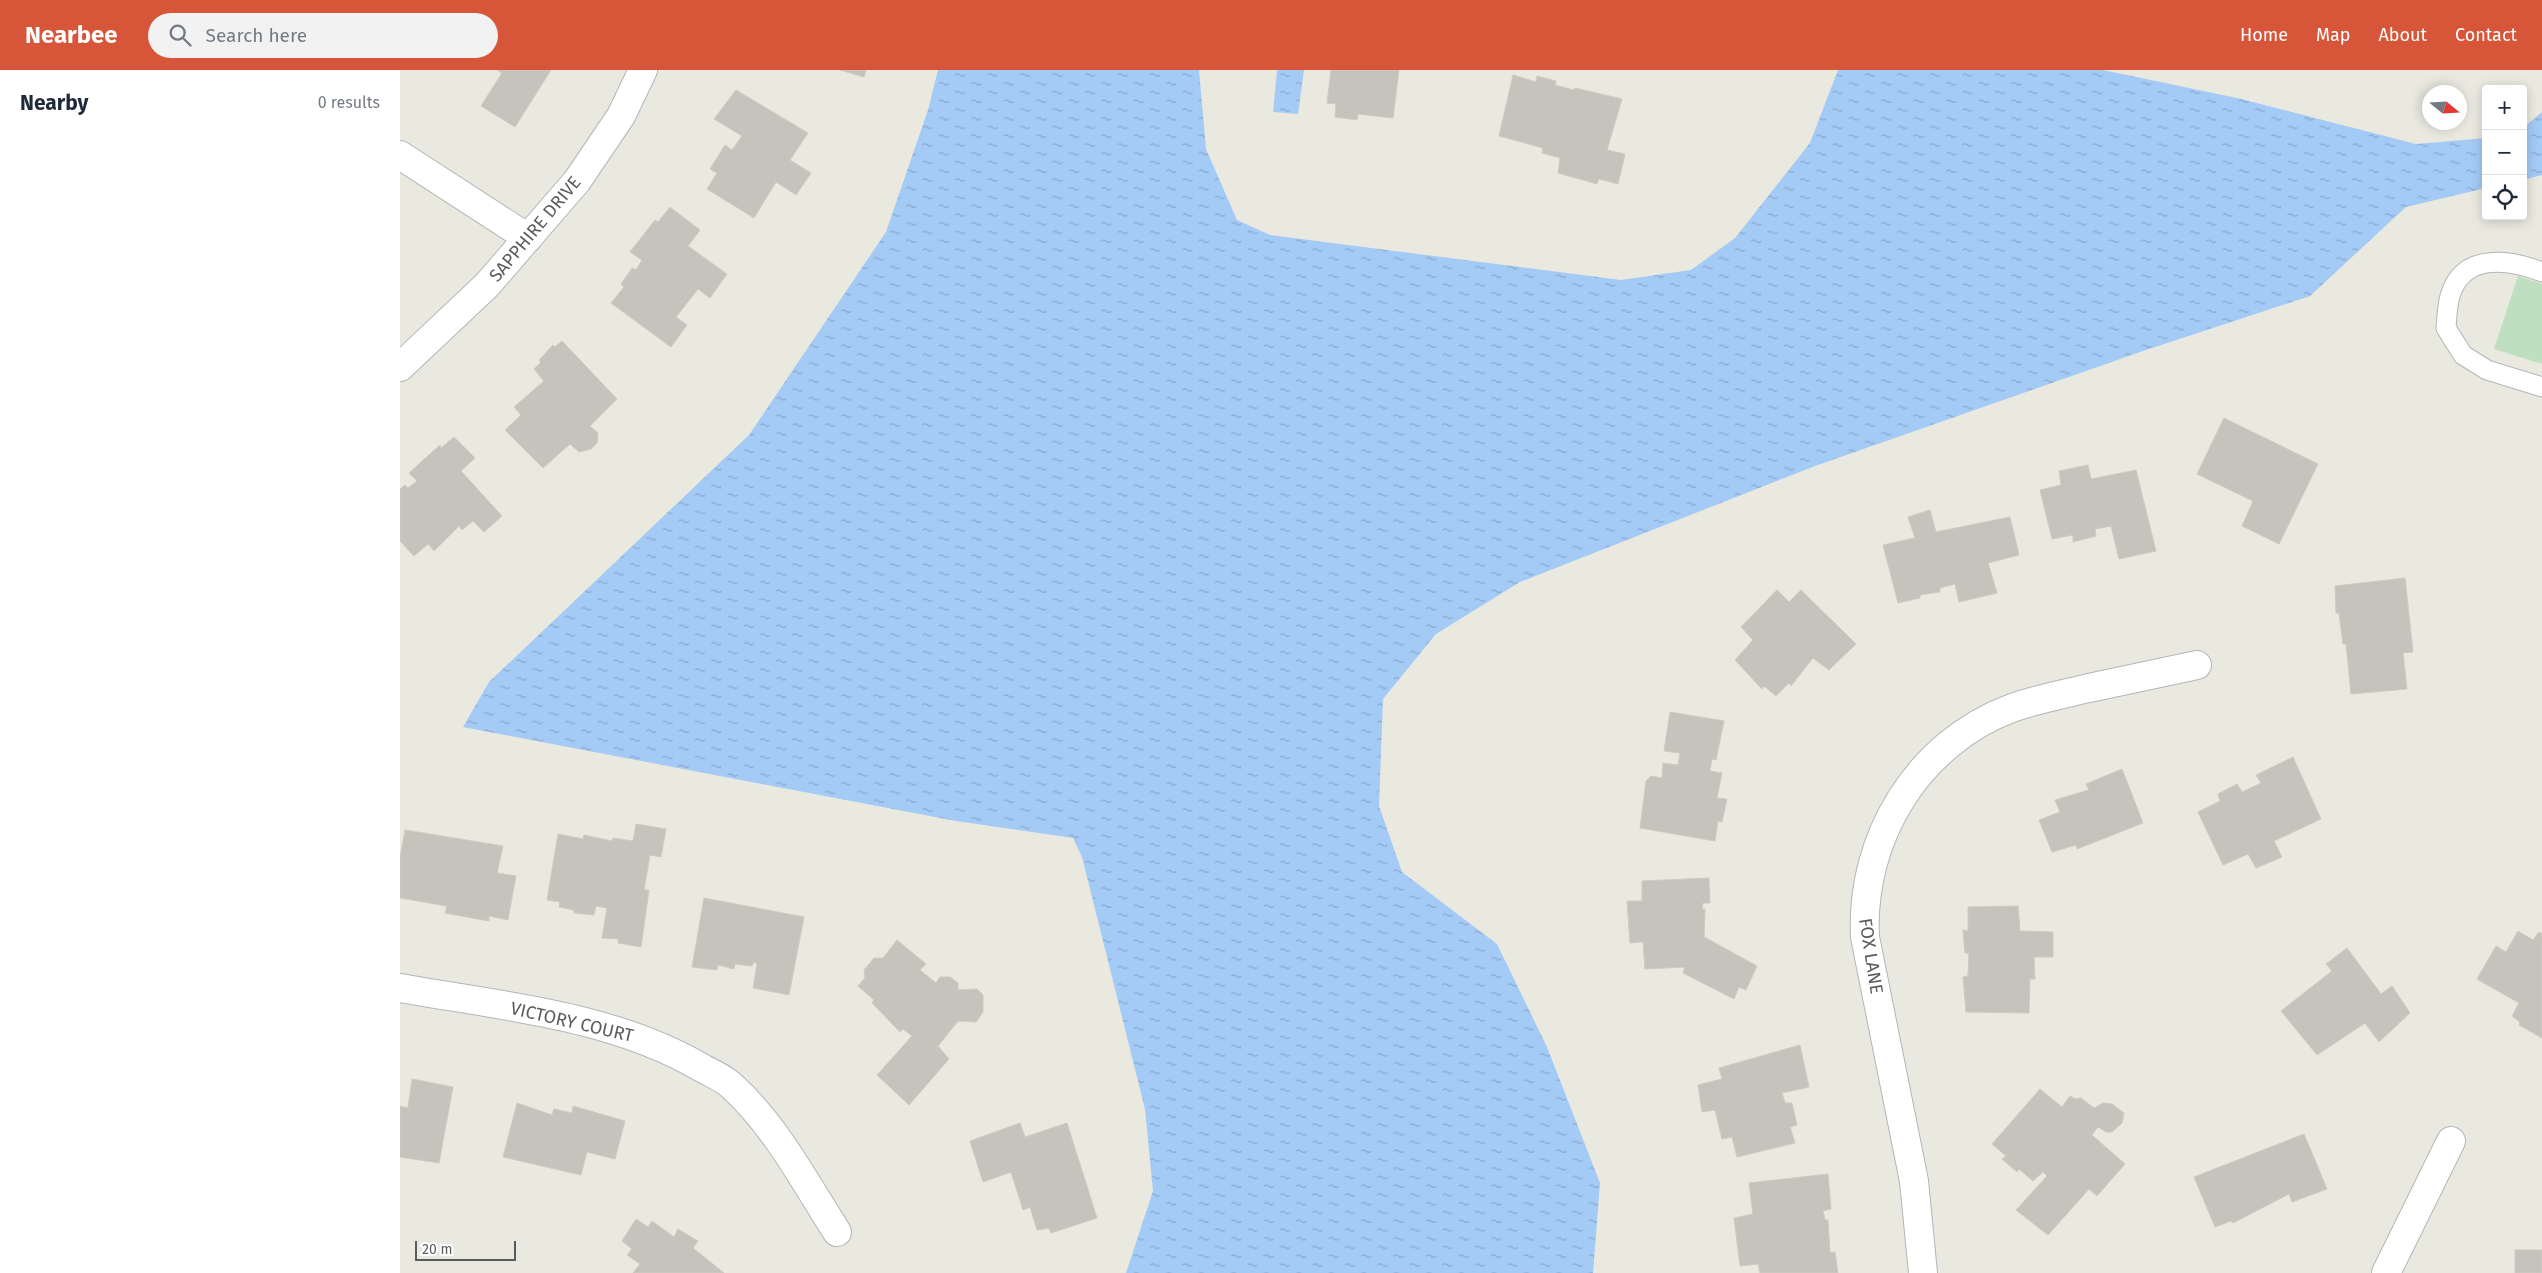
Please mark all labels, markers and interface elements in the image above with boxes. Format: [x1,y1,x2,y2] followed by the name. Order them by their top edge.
[148,13,498,58] search box
[25,21,118,49] text: Nearbee
[166,21,194,49] icon: search
[206,24,307,47] text: Search here
[2240,24,2288,46] text: Home
[2316,24,2350,46] text: Map
[2378,24,2427,46] text: About
[2455,24,2517,46] text: Contact
[2422,85,2467,130] north arrow
[2482,85,2527,220] map controls
[2482,85,2527,130] button: +
[20,90,88,116] text: Nearby
[318,93,380,112] text: 0 results
[2482,130,2527,175] button: −
[484,172,586,286] street label: SAPPHIRE DRIVE
[2482,175,2527,220] button: locate
[1854,917,1888,995] street label: FOX LANE
[508,997,636,1047] street label: VICTORY COURT
[415,1238,516,1261] scale bar
[422,1241,452,1258] text: 20 m

